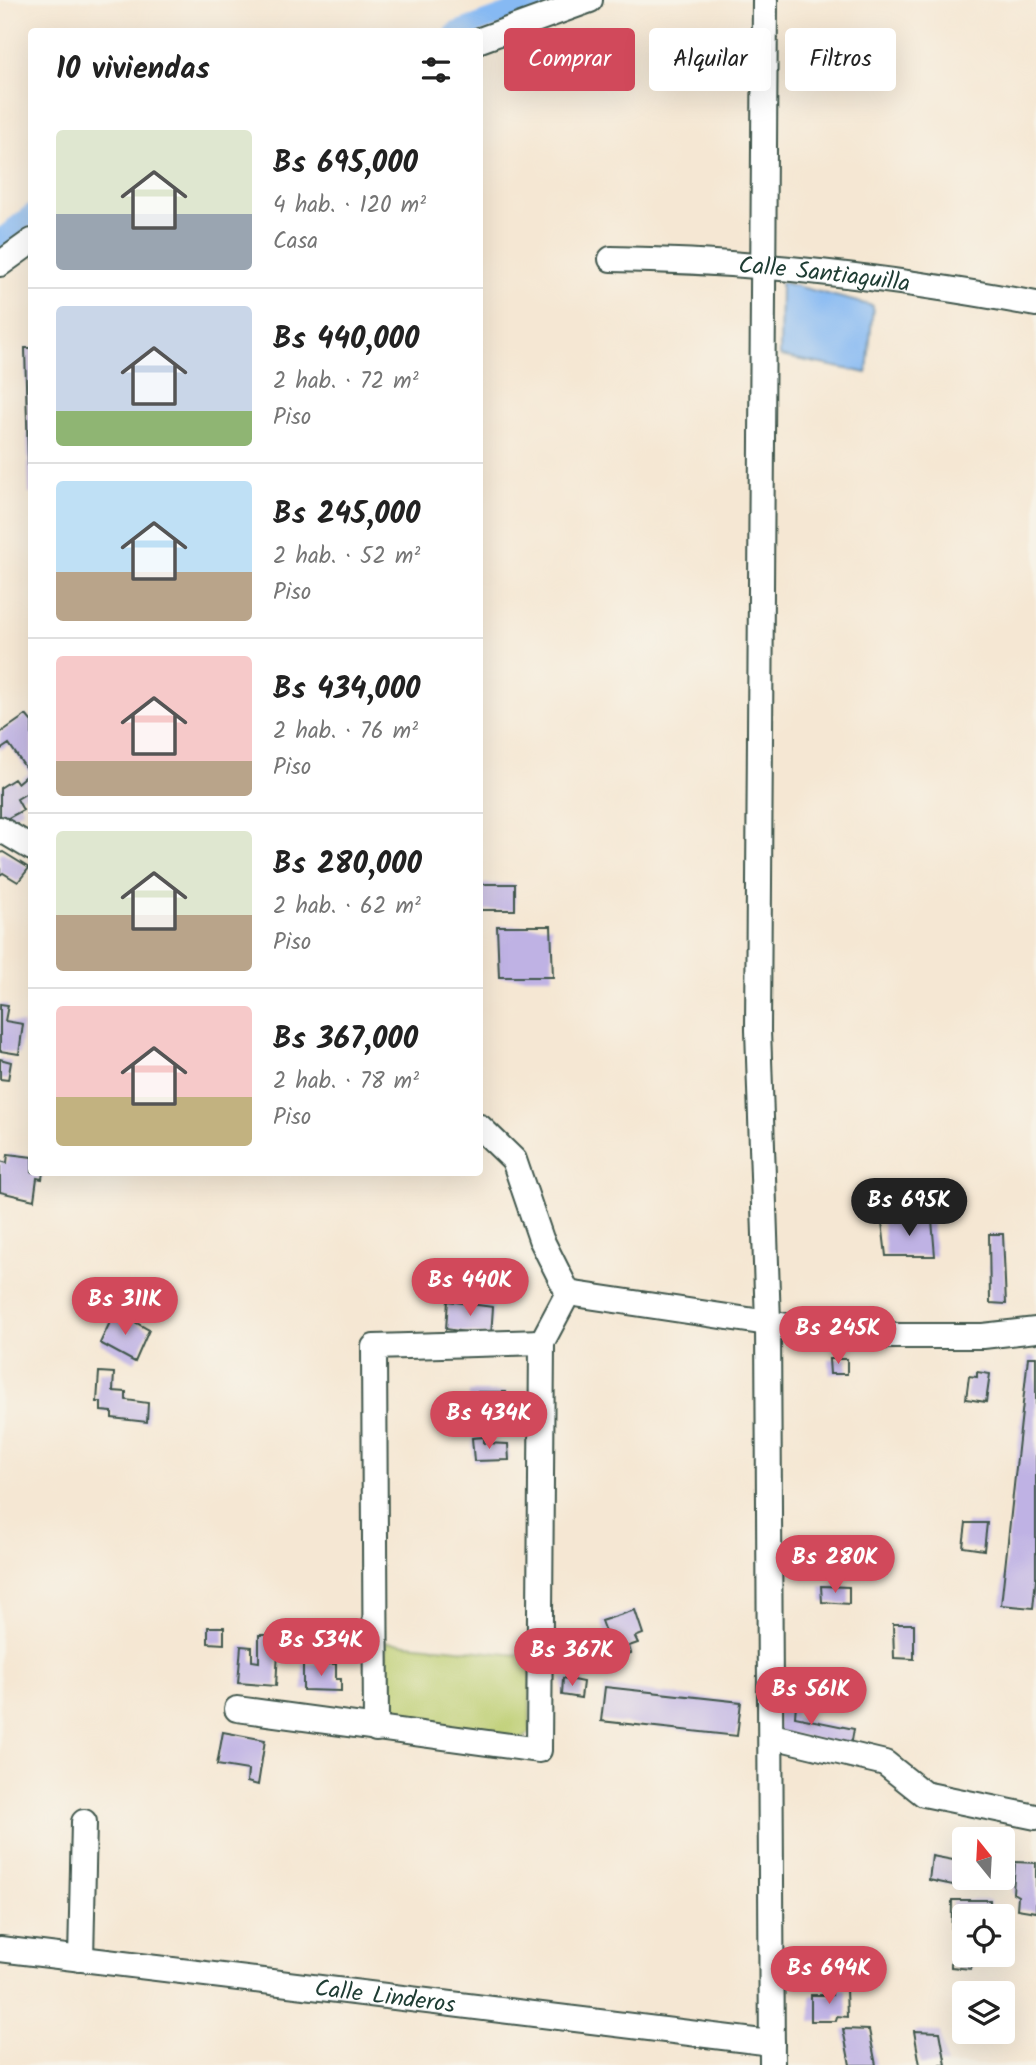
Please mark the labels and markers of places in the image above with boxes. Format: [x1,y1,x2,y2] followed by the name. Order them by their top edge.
[844,1178,974,1238] pin: Bs 695K
[405,1258,535,1318] pin: Bs 440K
[60,1278,190,1337] pin: Bs 311K
[773,1306,903,1366] pin: Bs 245K
[424,1392,554,1451] pin: Bs 434K
[770,1536,900,1595] pin: Bs 280K
[256,1618,386,1678] pin: Bs 534K
[507,1628,637,1688] pin: Bs 367K
[746,1668,876,1727] pin: Bs 561K
[764,1946,894,2006] pin: Bs 694K

